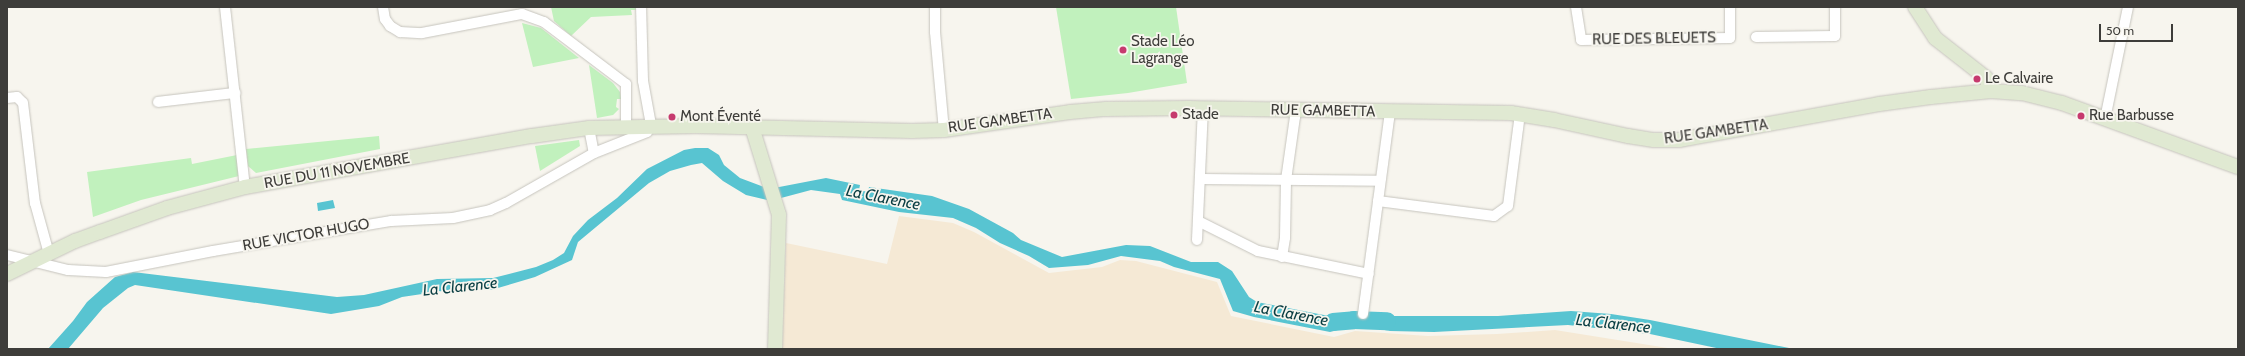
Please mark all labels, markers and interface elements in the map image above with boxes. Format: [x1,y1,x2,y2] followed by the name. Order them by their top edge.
[2101,16,2175,42] scale bar
[2106,23,2134,38] text: 50 m
[1592,29,1716,49] street label: RUE DES BLEUETS
[1131,32,1194,67] place label: Stade Léo Lagrange
[1118,45,1128,55] marker: Stade Léo Lagrange
[1985,70,2053,88] place label: Le Calvaire
[1972,74,1982,84] marker: Le Calvaire
[1271,101,1375,121] street label: RUE GAMBETTA
[947,105,1053,137] street label: RUE GAMBETTA
[1182,106,1219,124] place label: Stade
[2089,107,2174,125] place label: Rue Barbusse
[680,108,761,126] place label: Mont Éventé
[1169,110,1179,120] marker: Stade
[2076,111,2086,121] marker: Rue Barbusse
[667,112,677,122] marker: Mont Éventé
[1663,116,1769,148] street label: RUE GAMBETTA
[263,149,411,193] street label: RUE DU 11 NOVEMBRE
[844,181,922,215] water label: La Clarence
[241,215,371,255] street label: RUE VICTOR HUGO
[422,274,498,300] water label: La Clarence
[1252,297,1330,331] water label: La Clarence
[1575,311,1651,337] water label: La Clarence

